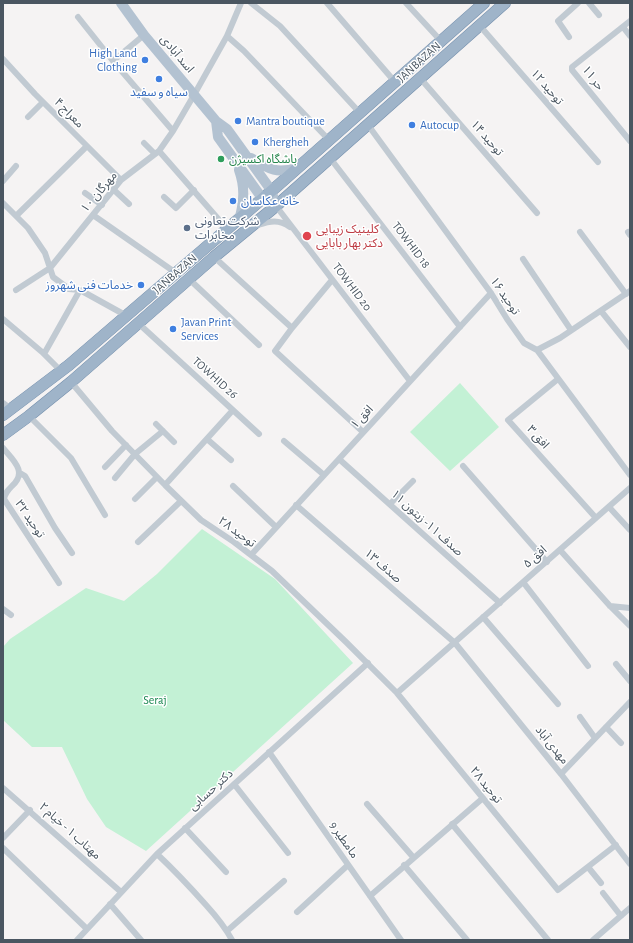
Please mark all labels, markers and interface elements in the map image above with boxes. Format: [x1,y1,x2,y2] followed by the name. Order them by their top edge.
[157,32,197,76] street label: اسد آبادی
[394,39,444,85] street label: JANBAZAN
[89,46,137,74] place label: High Land Clothing
[140,55,150,65] marker: High Land Clothing
[579,63,607,93] street label: حر ۱۱
[527,66,567,108] street label: توحید ۱۲
[154,74,164,84] marker: سیاه و سفید
[130,85,188,99] place label: سیاه و سفید
[51,95,87,131] street label: معراج ۴
[246,114,325,128] place label: Mantra boutique
[233,116,243,126] marker: Mantra boutique
[467,117,507,159] street label: توحید ۱۴
[420,118,459,132] place label: Autocup
[407,120,417,130] marker: Autocup
[263,135,309,149] place label: Khergheh
[250,137,260,147] marker: Khergheh
[229,152,297,166] place label: باشگاه اکسیژن
[216,154,226,164] marker: باشگاه اکسیژن
[78,169,120,215] street label: مهرگان ۱۰
[241,194,299,208] place label: خانه عکاسان
[228,196,238,206] marker: خانه عکاسان
[195,214,259,242] place label: شرکت تعاونی مخابرات
[389,219,433,271] street label: TOWHID 18
[316,222,383,250] place label: کلینیک زیبایی دکتر بهار بابایی
[182,223,192,233] marker: شرکت تعاونی مخابرات
[301,230,313,242] marker: کلینیک زیبایی دکتر بهار بابایی
[150,251,200,297] street label: JANBAZAN
[329,260,375,314] street label: TOWHID 20
[487,274,523,318] street label: توحید ۱۶
[46,278,133,292] place label: خدمات فنی شهروز
[136,280,146,290] marker: خدمات فنی شهروز
[181,315,231,343] place label: Javan Print Services
[168,324,178,334] marker: Javan Print Services
[189,354,241,402] street label: TOWHID 26
[348,402,376,432] street label: افق ۱
[524,422,552,452] street label: افق ۳
[388,487,466,559] street label: صدف ۱۱- زیتون ۱۱
[12,497,48,541] street label: توحید ۳۲
[215,514,259,550] street label: توحید ۲۸
[520,543,550,571] street label: افق ۵
[361,546,405,586] street label: صدف ۱۳
[143,693,167,707] park label: Seraj
[532,723,572,767] street label: مهدی آباد
[467,764,505,806] street label: توحید ۲۸
[186,766,236,814] street label: دکتر حسابی
[36,799,104,863] street label: مهتاب ۱ - خیام ۲
[326,819,362,861] street label: مامطیر 9

